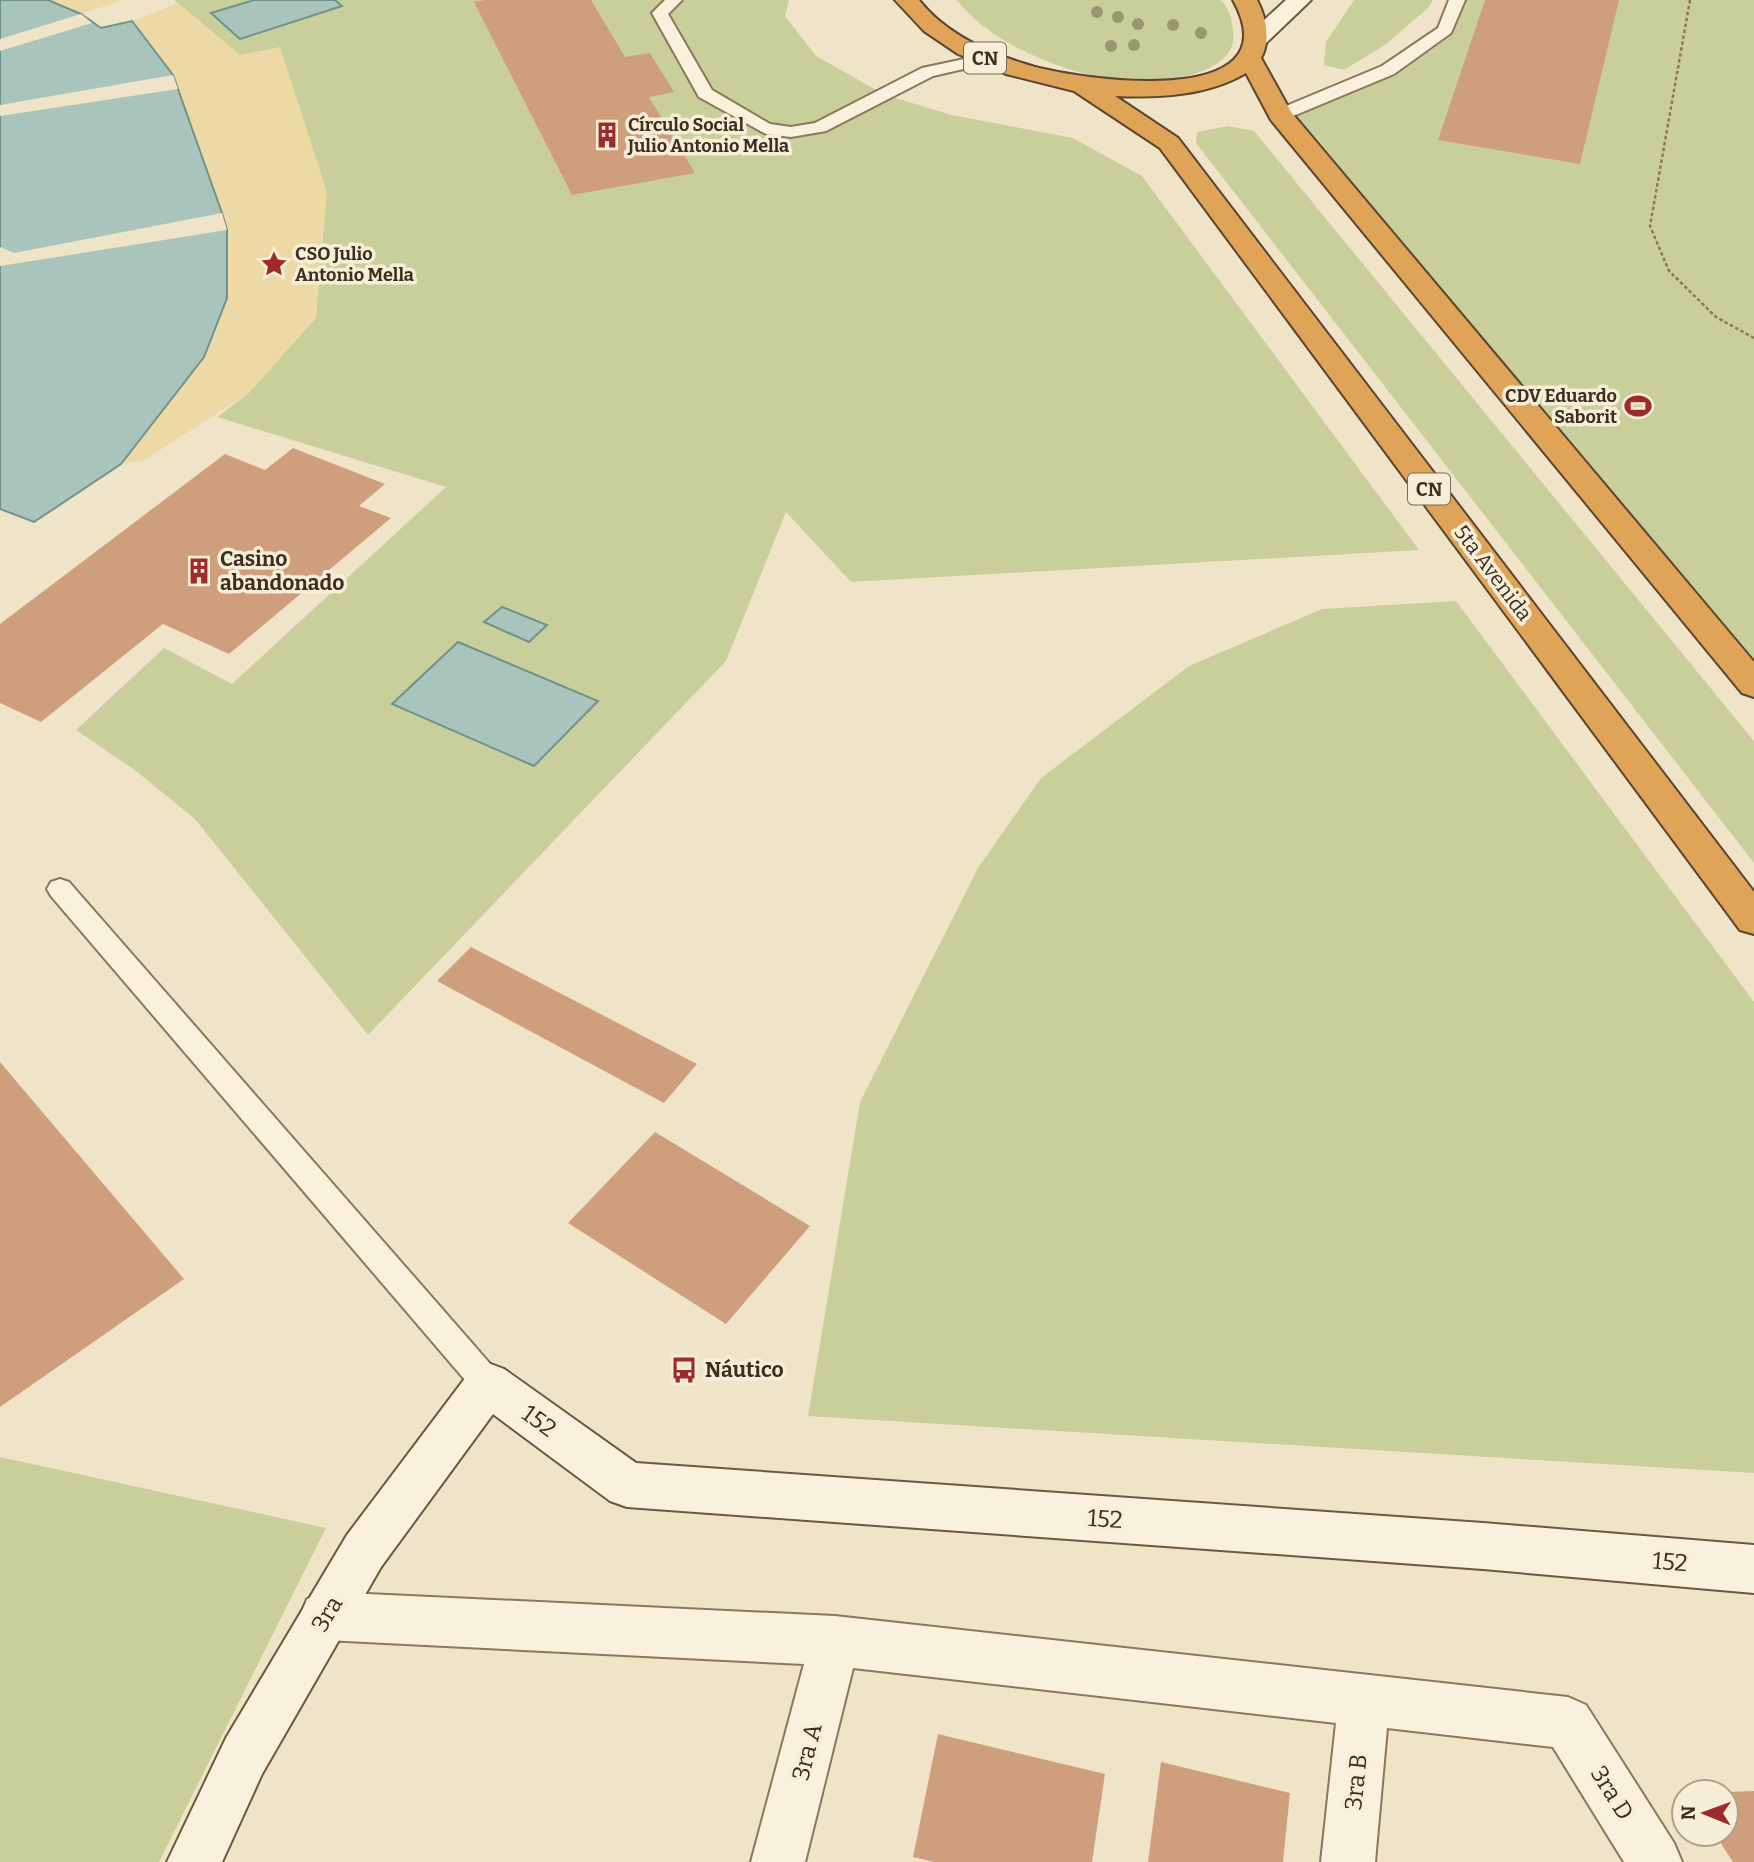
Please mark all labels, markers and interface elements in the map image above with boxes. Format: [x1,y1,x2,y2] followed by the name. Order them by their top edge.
[964,43,1006,74] road number: CN
[627,114,789,157] place label: Círculo Social Julio Antonio Mella
[592,120,622,150] building icon: Círculo Social Julio Antonio Mella
[295,243,414,286] place label: CSO Julio Antonio Mella
[259,249,289,279] place icon: CSO Julio Antonio Mella
[1505,385,1617,428] place label: CDV Eduardo Saborit
[1623,391,1653,421] sports icon: CDV Eduardo Saborit
[1408,474,1450,504] road number: CN
[1448,520,1538,627] street label: 5ta Avenida
[220,546,344,596] place label: Casino abandonado
[184,556,214,586] building icon: Casino abandonado
[669,1355,699,1385] bus stop icon: Náutico
[705,1357,784,1383] place label: Náutico
[517,1399,561,1443] street label: 152
[1086,1504,1124,1534] street label: 152
[1651,1547,1689,1577] street label: 152
[306,1591,348,1637] street label: 3ra
[786,1720,828,1784] street label: 3ra A
[1339,1752,1373,1812] street label: 3ra B
[1585,1761,1639,1825] street label: 3ra D
[1670,1778,1740,1848] north arrow
[1677,1805,1700,1820] text: N

